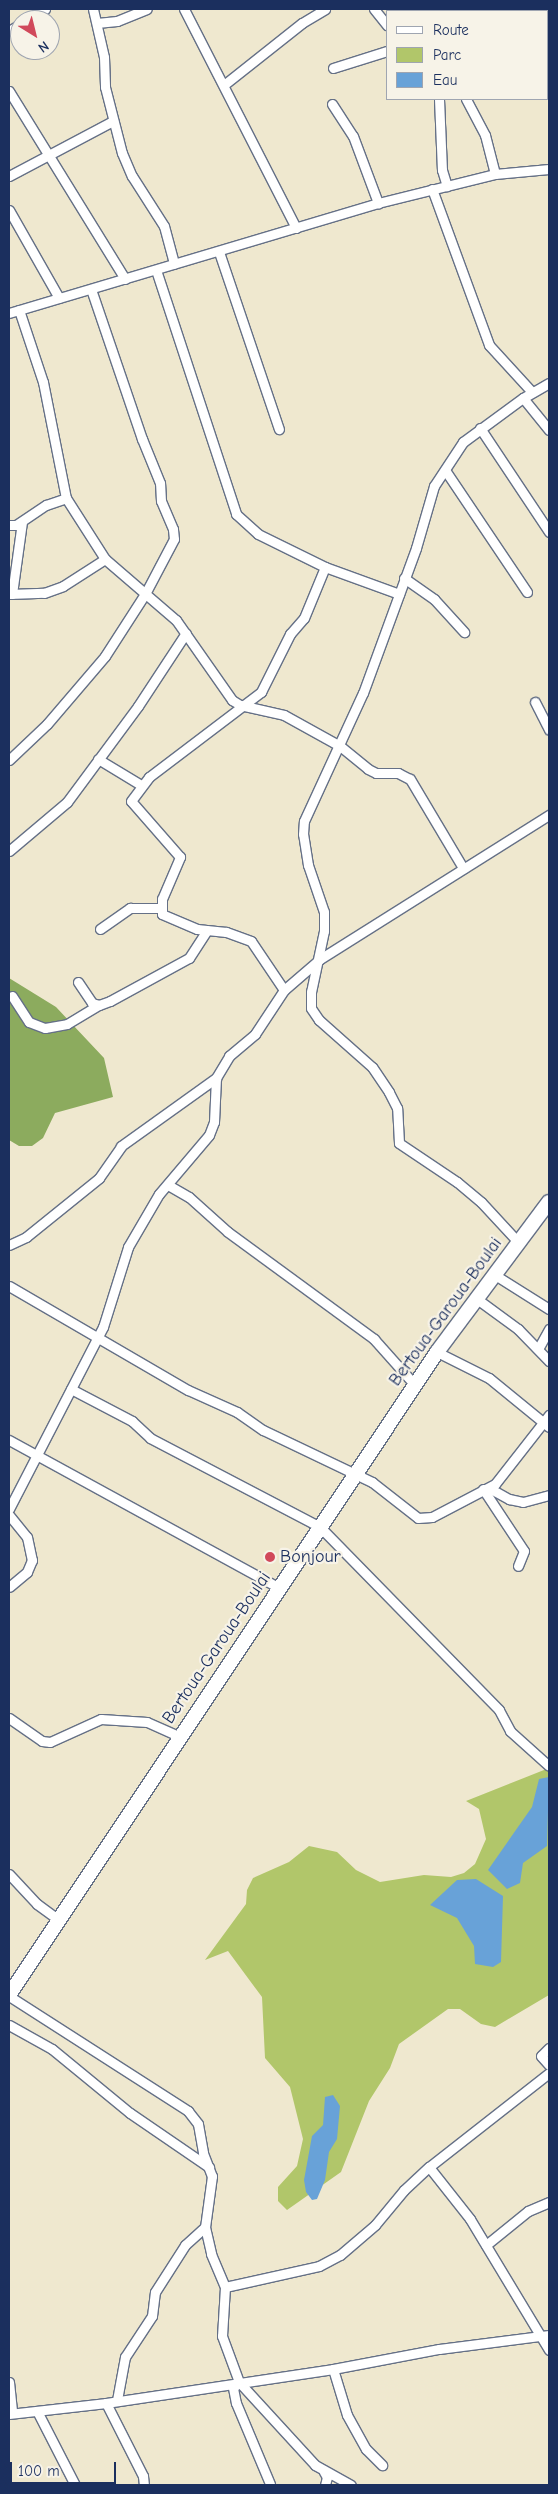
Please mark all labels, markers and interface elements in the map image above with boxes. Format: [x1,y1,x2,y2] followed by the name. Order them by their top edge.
[10,10,60,60] north arrow
[386,10,548,100] legend
[433,21,469,39] text: Route
[35,37,52,56] text: N
[433,46,461,64] text: Parc
[433,71,457,89] text: Eau
[385,1233,507,1391] street label: Bertoua-Garoua-Boulai
[280,1546,341,1568] place label: Bonjour
[264,1551,276,1563] marker: Bonjour
[158,1568,276,1728] street label: Bertoua-Garoua-Boulai
[12,2452,119,2484] scale bar
[18,2462,60,2480] text: 100 m

